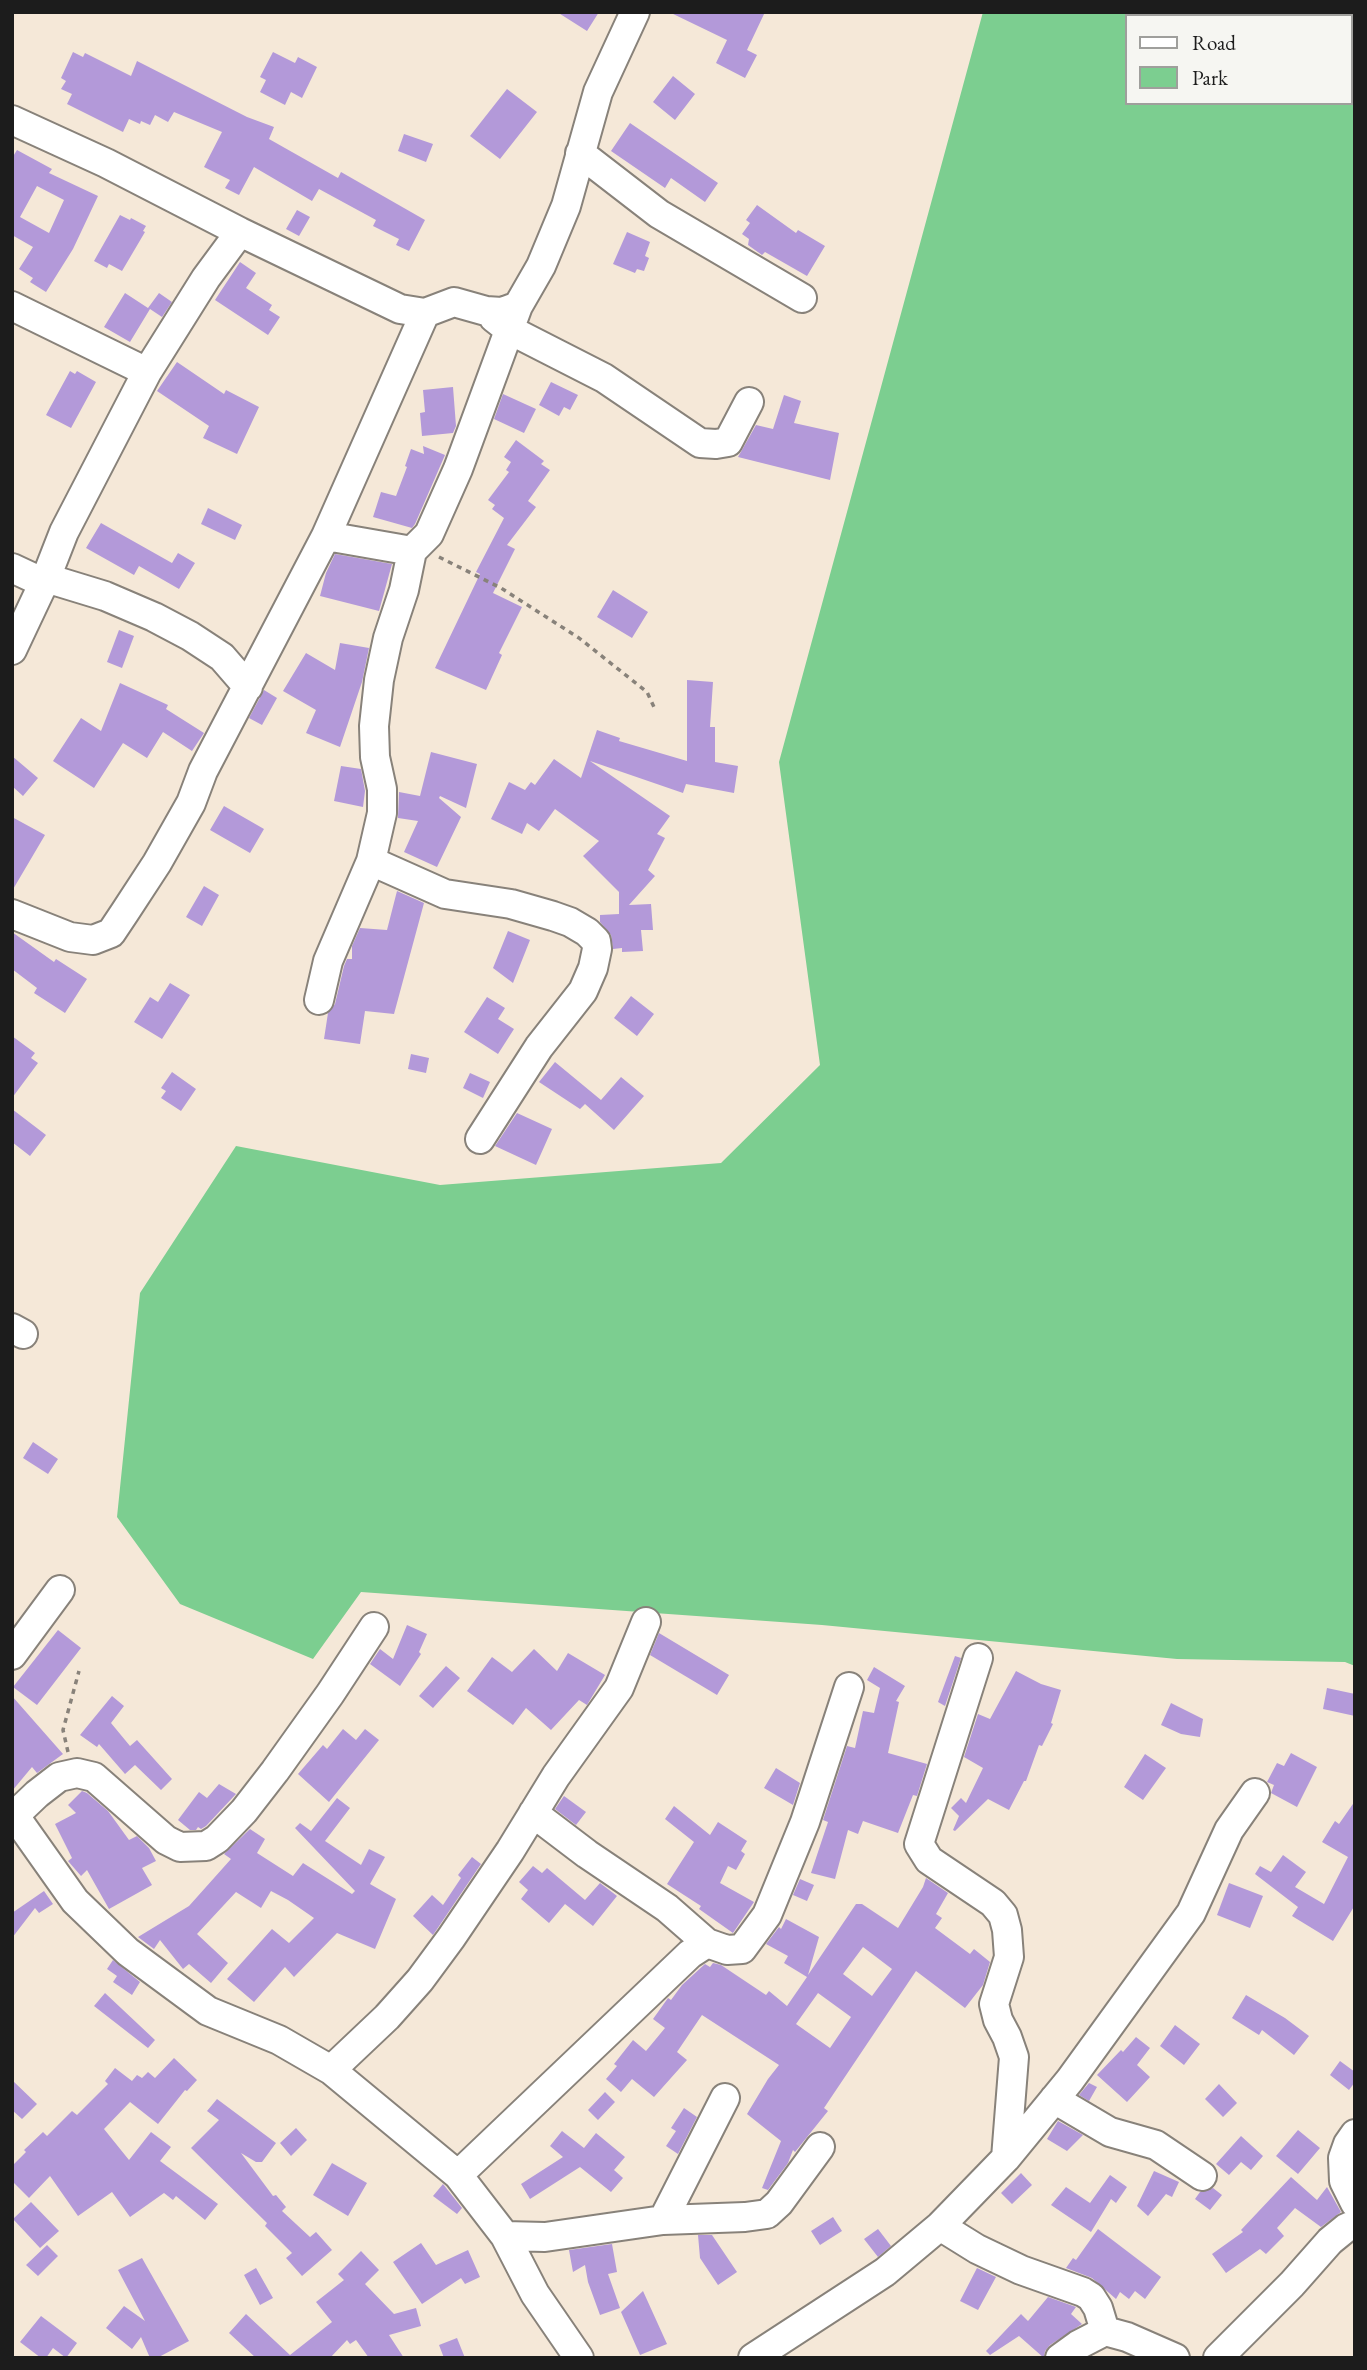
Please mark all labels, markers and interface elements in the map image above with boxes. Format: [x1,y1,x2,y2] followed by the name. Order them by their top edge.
[1126,14,1353,105] legend
[1192,29,1236,56] text: Road
[1192,64,1228,91] text: Park

